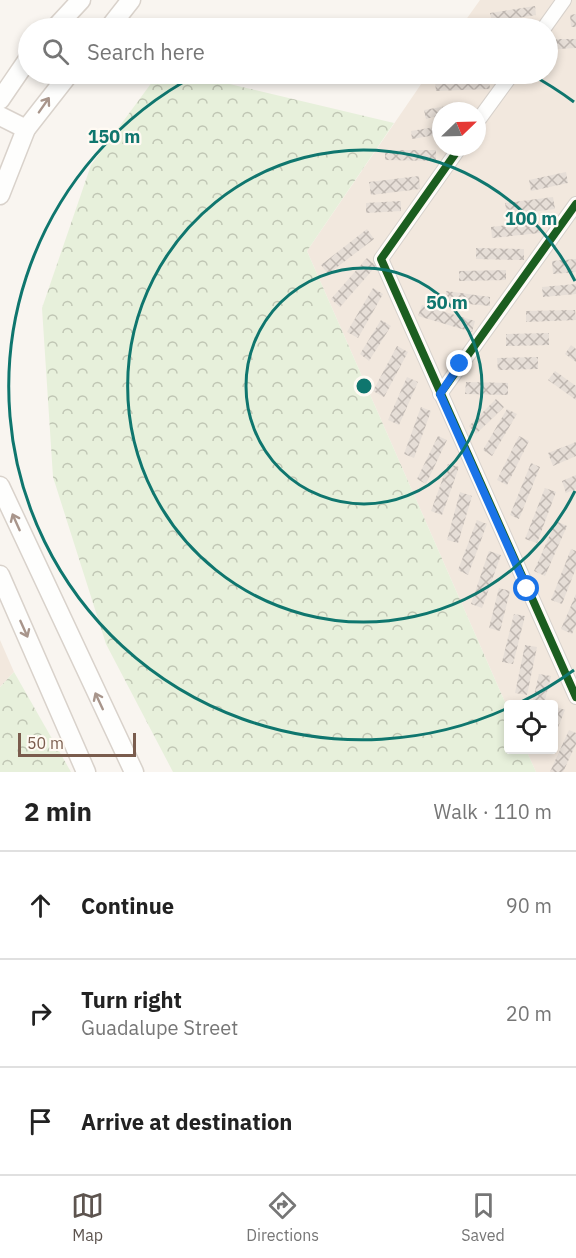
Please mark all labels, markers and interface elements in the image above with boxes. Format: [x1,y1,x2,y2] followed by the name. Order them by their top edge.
[18,18,558,84] search box
[39,35,72,68] icon: search
[87,37,205,66] text: Search here
[38,97,50,113] one-way arrow
[432,102,486,156] north arrow
[88,125,140,148] text: 150 m
[505,207,557,230] text: 100 m
[426,291,468,314] text: 50 m
[446,350,472,376] route end
[354,376,374,396] centre of rings
[10,513,21,531] one-way arrow
[513,575,539,601] route start
[18,619,30,637] one-way arrow
[92,692,104,710] one-way arrow
[504,700,558,754] map controls
[504,700,558,754] button: locate
[18,730,136,758] scale bar
[27,733,64,753] text: 50 m
[24,794,92,828] text: 2 min
[434,798,552,825] text: Walk · 110 m
[24,889,57,922] icon: ahead
[81,891,174,920] text: Continue
[506,892,552,919] text: 90 m
[81,985,182,1014] text: Turn right
[24,997,57,1030] icon: right
[506,1000,552,1027] text: 20 m
[81,1014,238,1041] text: Guadalupe Street
[24,1105,57,1138] icon: arrive
[81,1107,292,1136] text: Arrive at destination
[71,1189,104,1245] tab: Map
[246,1189,319,1245] tab: Directions
[461,1189,505,1245] tab: Saved

